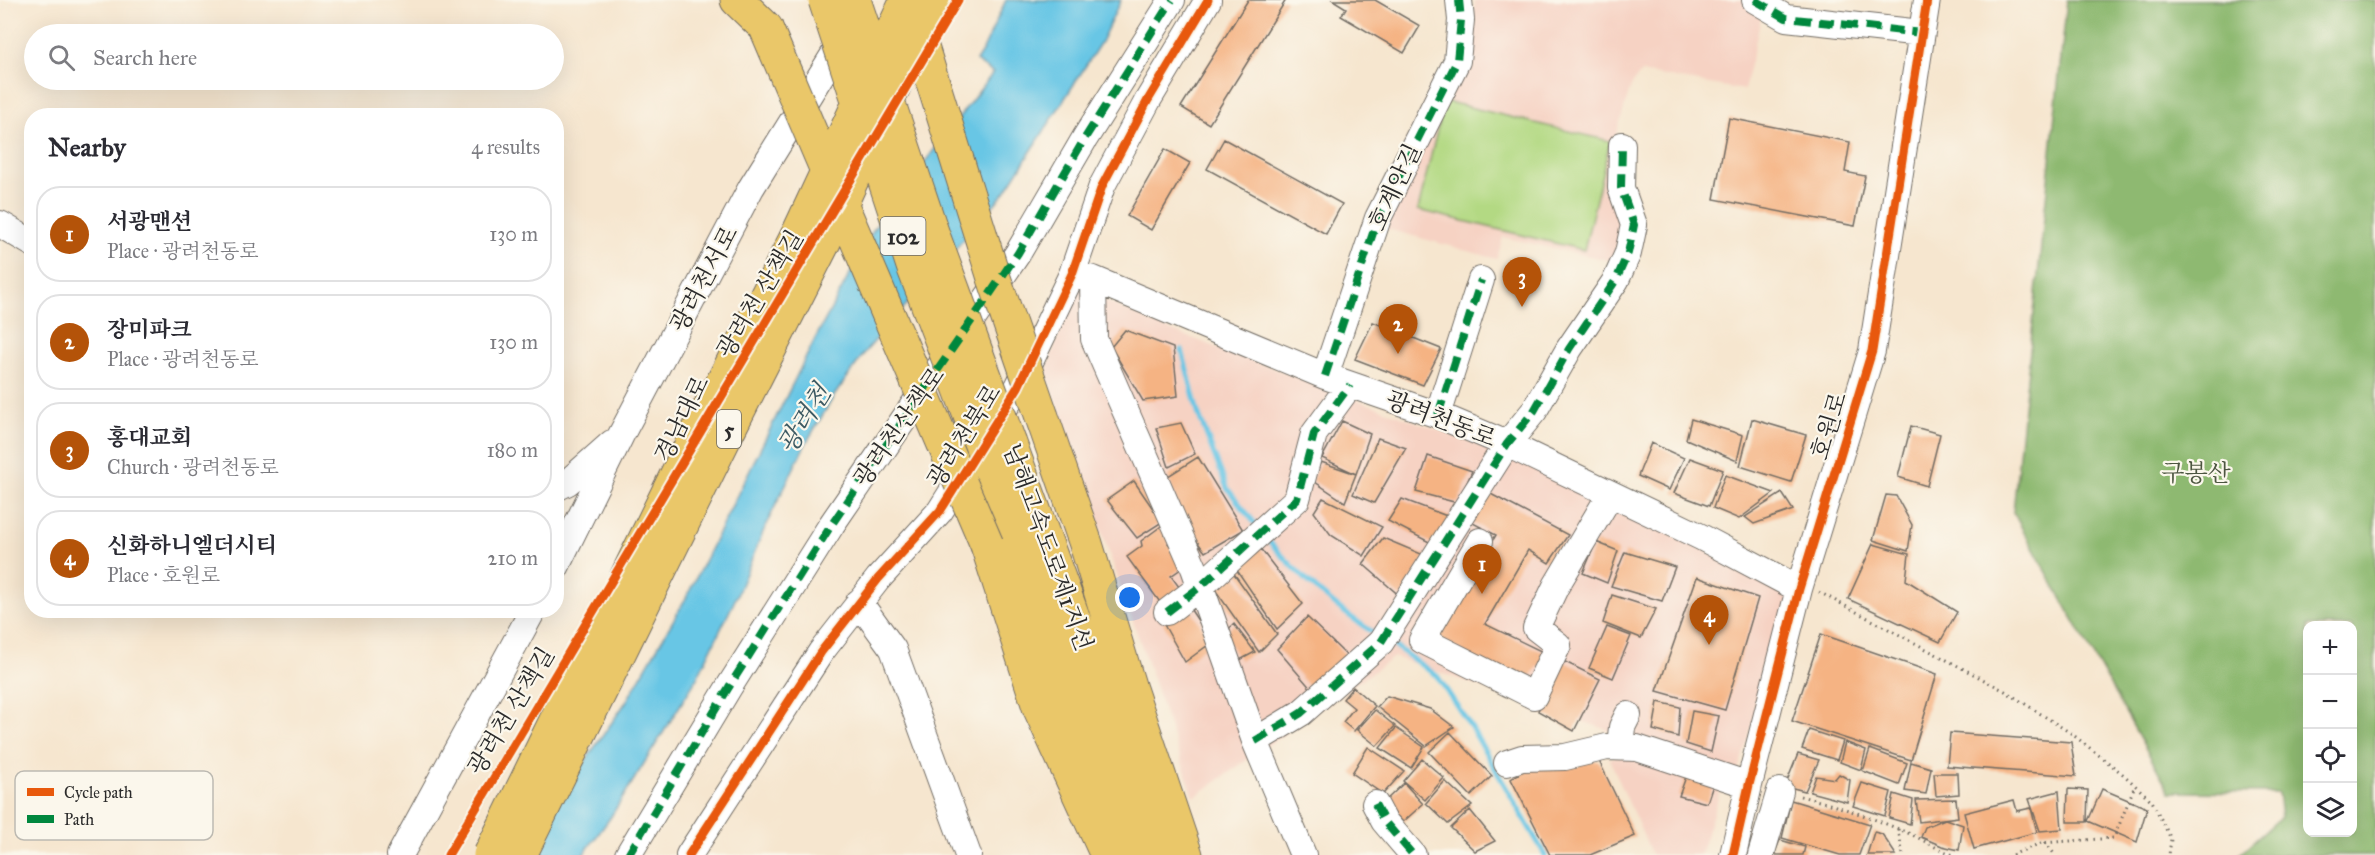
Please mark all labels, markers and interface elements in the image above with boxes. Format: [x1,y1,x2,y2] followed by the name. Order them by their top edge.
[24,24,564,90] search box
[45,41,78,74] icon: search
[93,44,197,71] text: Search here
[48,131,126,163] text: Nearby
[471,135,540,159] text: 4 results
[1362,139,1428,235] street label: 호계안길
[107,208,192,235] text: 서광맨션
[880,217,926,255] road number: 102
[664,221,744,337] street label: 광려천서로
[66,222,73,246] text: 1
[489,222,538,246] text: 130 m
[710,224,810,364] street label: 광려천 산책길
[107,239,259,263] text: Place · 광려천동로
[1502,258,1541,307] pin: 3
[1378,304,1418,354] pin: 2
[107,316,192,343] text: 장미파크
[65,330,74,354] text: 2
[489,330,538,354] text: 130 m
[107,347,259,371] text: Place · 광려천동로
[847,361,951,493] street label: 광려천산책로
[648,371,716,467] street label: 경남대로
[770,377,839,459] water label: 광려천
[921,379,1007,493] street label: 광려천북로
[1382,384,1500,454] street label: 광려천동로
[1804,388,1854,464] street label: 호원로
[717,410,741,448] road number: 5
[107,424,192,451] text: 홍대교회
[66,438,74,462] text: 3
[487,438,538,462] text: 180 m
[997,439,1099,655] street label: 남해고속도로제1지선
[107,455,279,479] text: Church · 광려천동로
[2161,458,2232,488] park label: 구봉산
[107,532,277,559] text: 신화하니엘더시티
[1462,544,1502,594] pin: 1
[64,546,75,570] text: 4
[488,546,538,570] text: 210 m
[107,563,220,587] text: Place · 호원로
[1115,583,1144,612] your location
[1690,596,1728,645] pin: 4
[2303,621,2357,837] map controls
[2303,621,2357,675] button: +
[461,641,561,781] street label: 광려천 산책길
[2303,675,2357,729] button: −
[2303,729,2357,783] button: locate
[15,771,213,840] legend
[64,783,133,802] text: Cycle path
[2303,783,2357,837] button: layers
[64,810,94,829] text: Path

